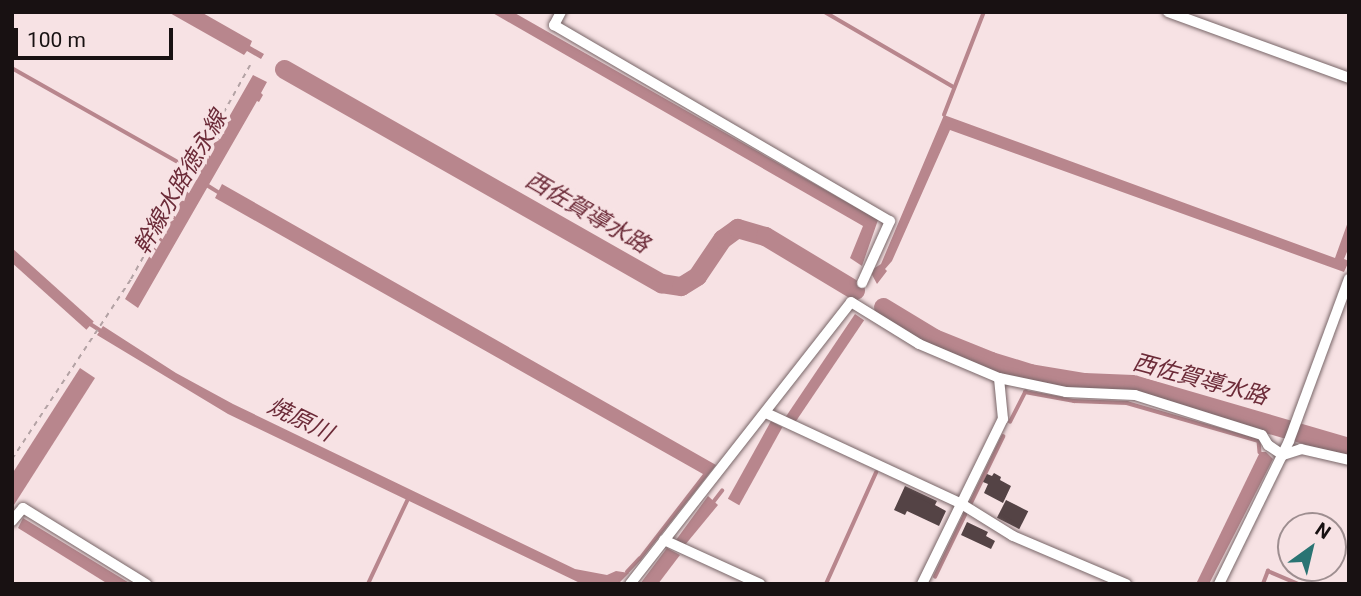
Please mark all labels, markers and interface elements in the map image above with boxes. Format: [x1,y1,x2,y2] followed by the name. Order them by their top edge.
[18,14,177,58] scale bar
[27,28,86,52] text: 100 m
[129,106,233,260] water label: 幹線水路徳永線
[520,167,654,259] water label: 西佐賀導水路
[1130,349,1270,411] water label: 西佐賀導水路
[263,392,337,448] water label: 焼原川
[1277,512,1347,582] north arrow
[1311,518,1335,544] text: N

